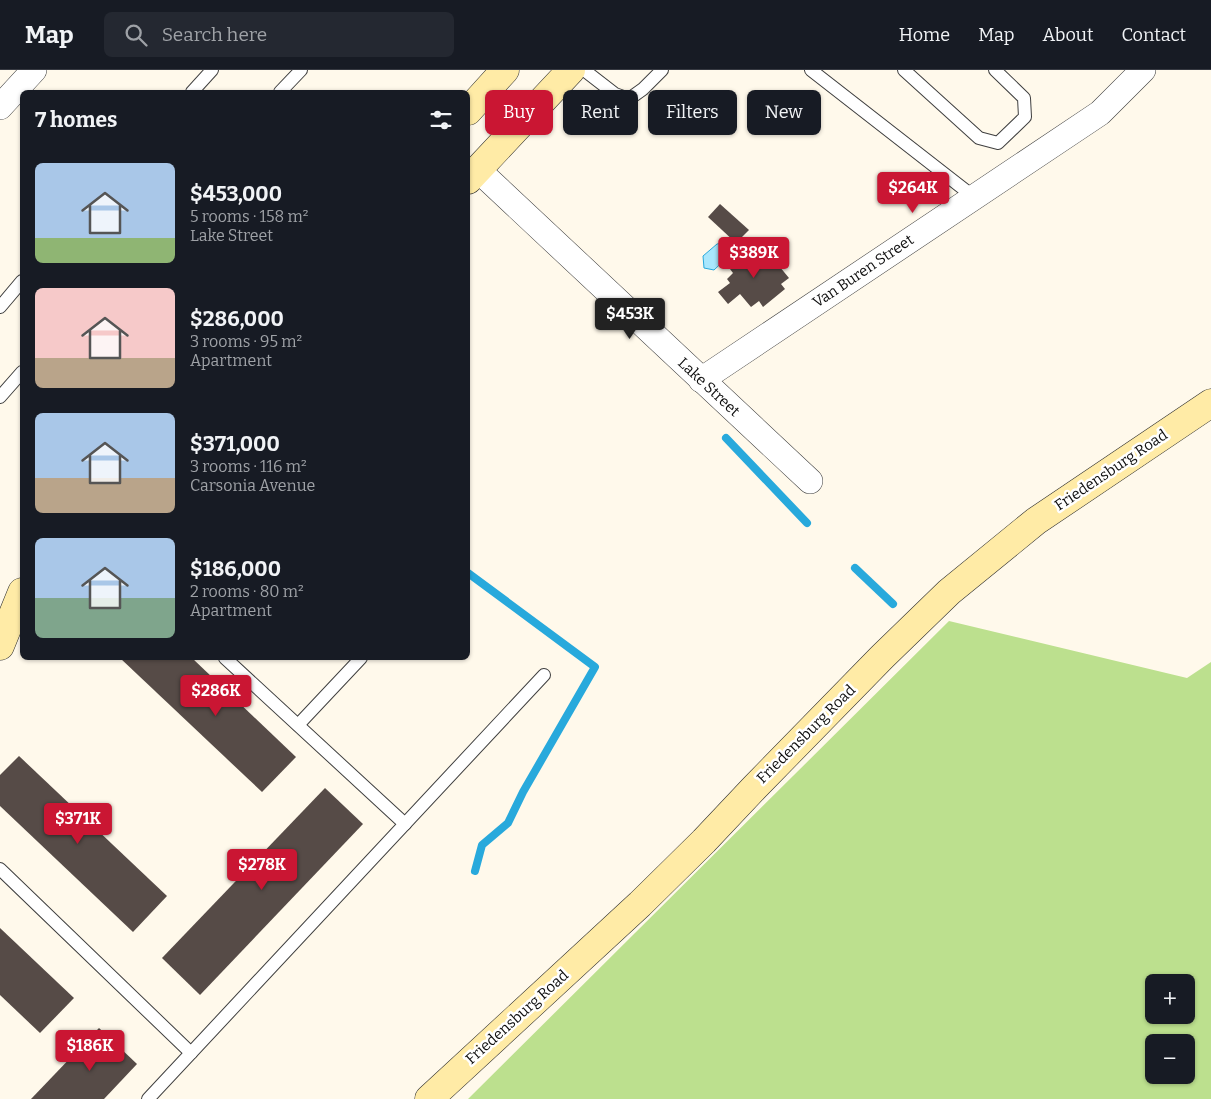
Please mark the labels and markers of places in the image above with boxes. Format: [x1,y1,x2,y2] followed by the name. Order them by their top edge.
[878,172,948,214] pin: $264K
[719,236,789,279] pin: $389K
[595,298,665,340] pin: $453K
[181,674,251,717] pin: $286K
[43,802,113,845] pin: $371K
[227,848,297,891] pin: $278K
[55,1030,125,1072] pin: $186K

